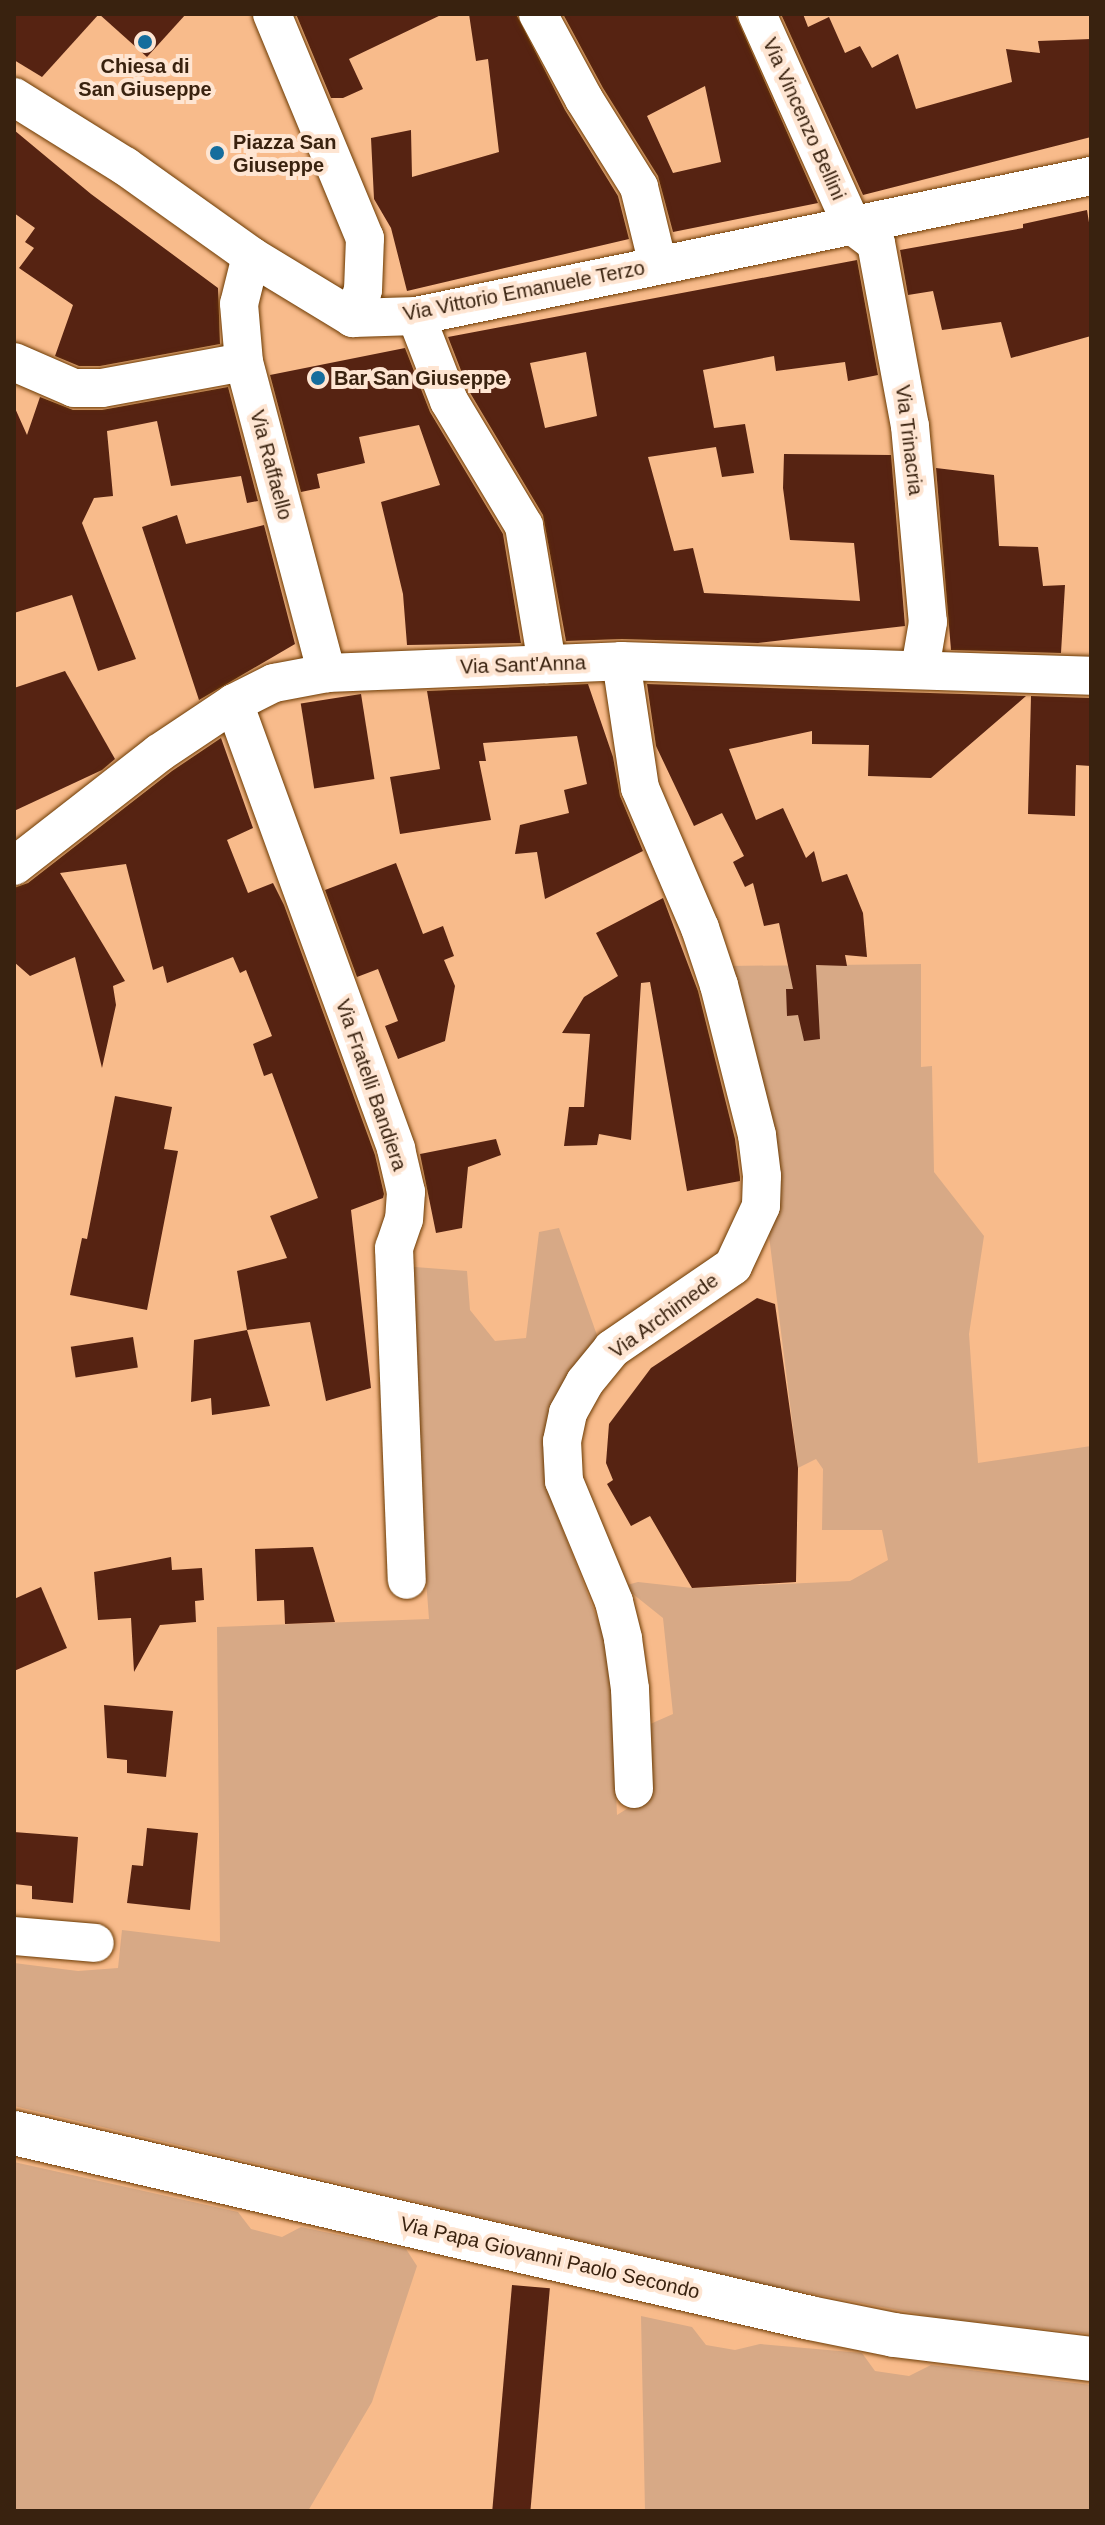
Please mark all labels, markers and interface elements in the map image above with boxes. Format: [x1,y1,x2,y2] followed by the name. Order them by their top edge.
[136,33,154,51] marker: Chiesa di San Giuseppe
[757,34,851,204] street label: Via Vincenzo Bellini
[78,54,212,101] place label: Chiesa di San Giuseppe
[233,130,336,177] place label: Piazza San Giuseppe
[208,144,226,162] marker: Piazza San Giuseppe
[401,256,647,326] street label: Via Vittorio Emanuele Terzo
[334,366,506,390] place label: Bar San Giuseppe
[309,369,327,387] marker: Bar San Giuseppe
[890,383,928,497] street label: Via Trinacria
[245,407,297,523] street label: Via Raffaello
[460,651,586,679] street label: Via Sant'Anna
[330,996,412,1174] street label: Via Fratelli Bandiera
[604,1268,724,1364] street label: Via Archimede
[398,2212,702,2304] street label: Via Papa Giovanni Paolo Secondo

